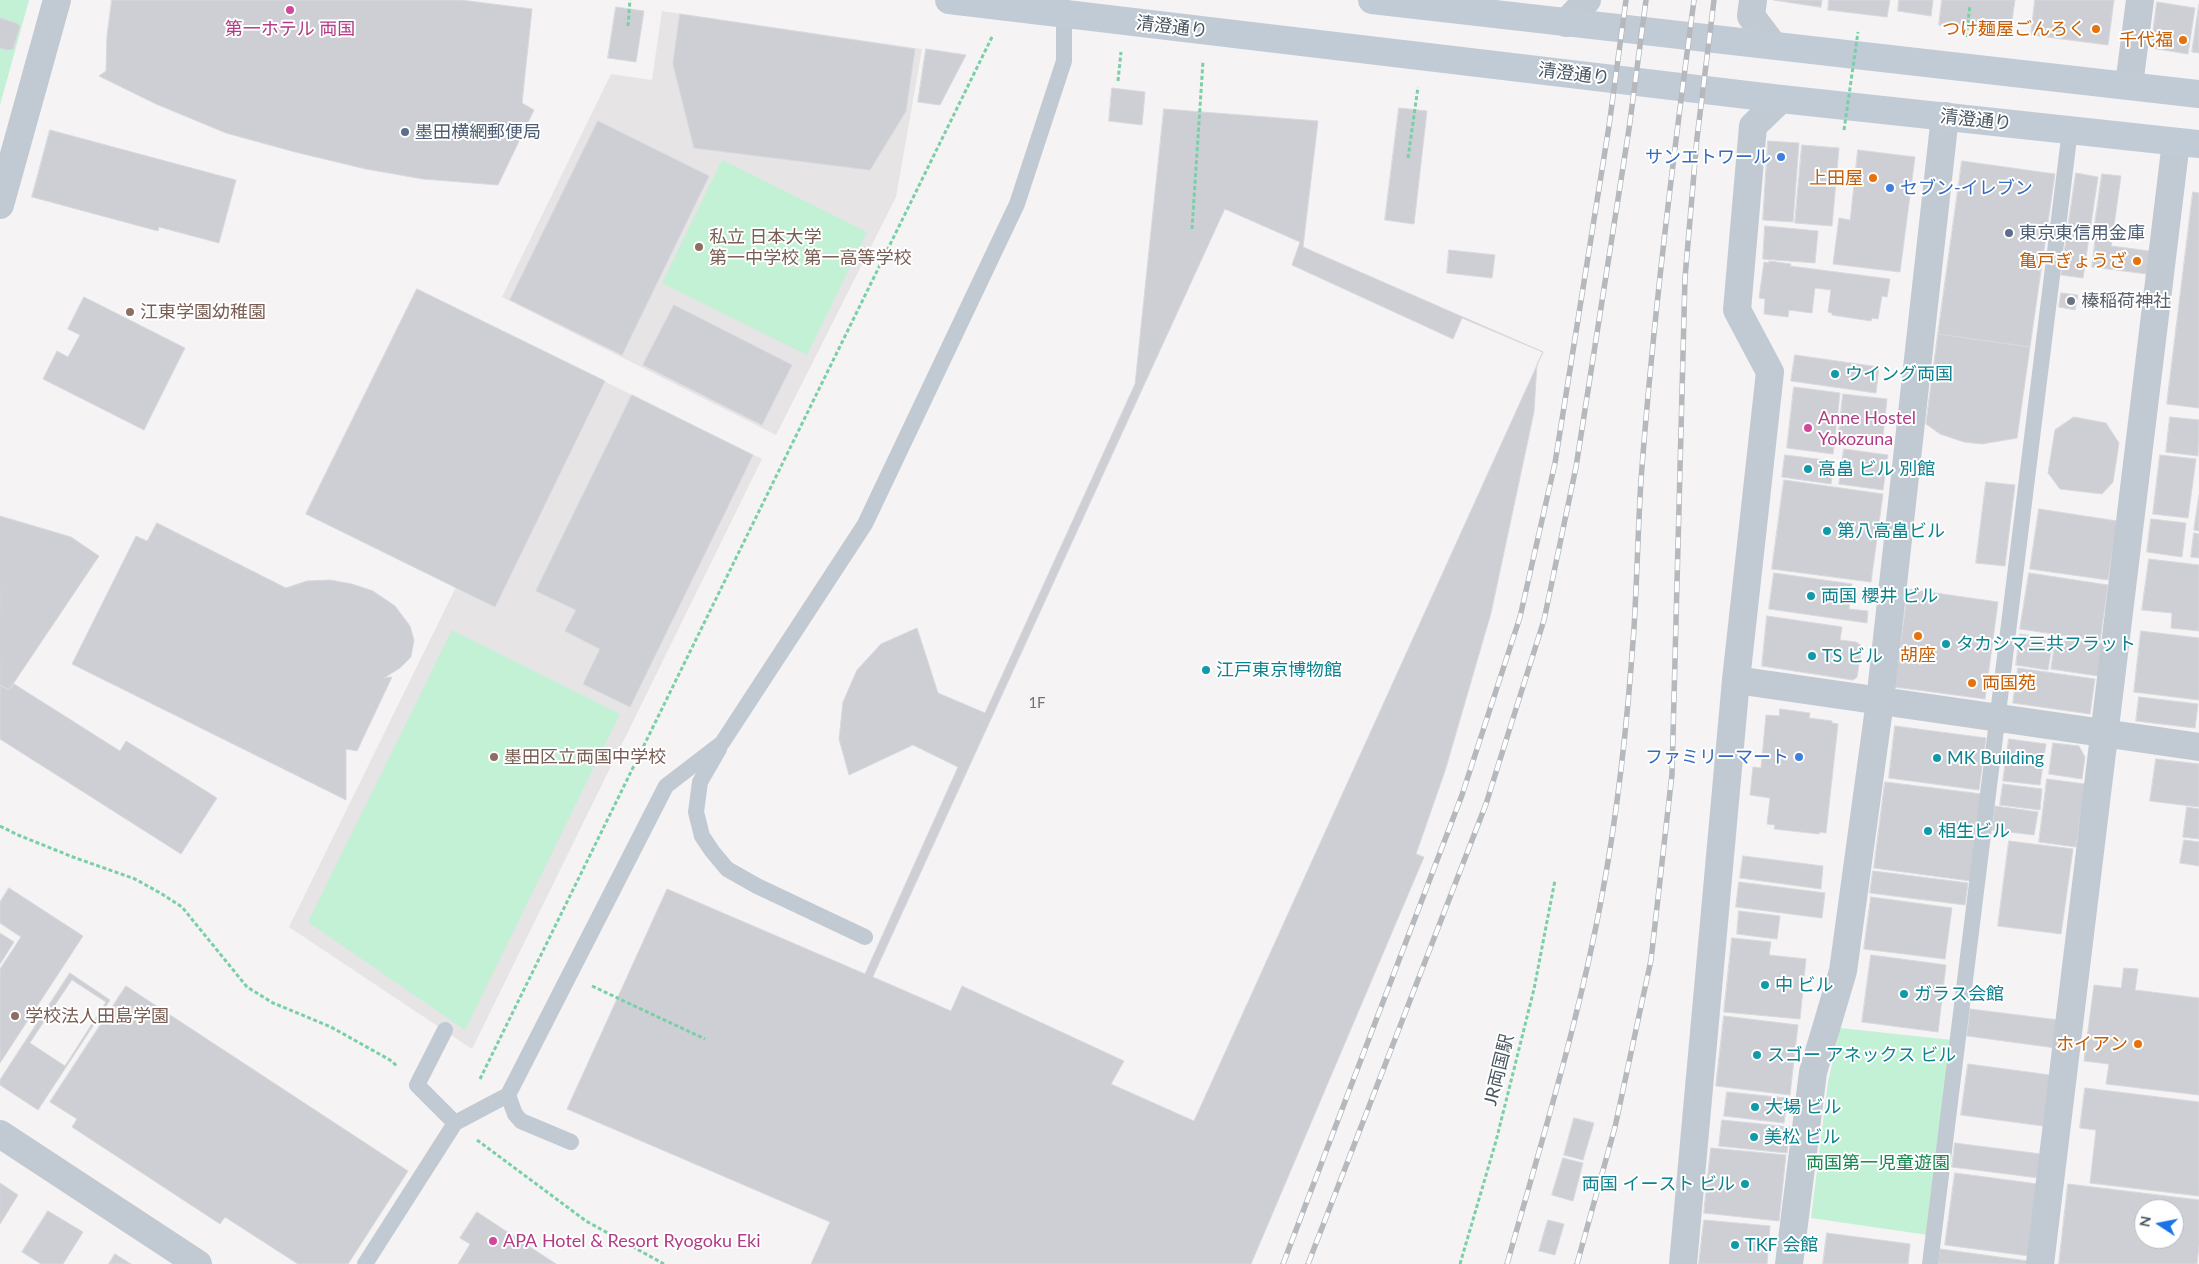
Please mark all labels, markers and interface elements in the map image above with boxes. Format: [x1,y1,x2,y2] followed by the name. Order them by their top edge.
[284,4,296,16] marker: 第一ホテル 両国
[1135,12,1209,42] street label: 清澄通り
[225,18,355,40] place label: 第一ホテル 両国
[1942,18,2086,40] place label: つけ麺屋ごんろく
[2090,23,2102,35] marker: つけ麺屋ごんろく
[2119,29,2173,51] place label: 千代福
[2177,34,2189,46] marker: 千代福
[1537,59,1611,89] street label: 清澄通り
[1939,105,2013,135] street label: 清澄通り
[415,121,541,143] place label: 墨田横網郵便局
[399,126,411,138] marker: 墨田横網郵便局
[1645,146,1771,168] place label: サンエトワール
[1775,151,1787,163] marker: サンエトワール
[1809,167,1863,189] place label: 上田屋
[1867,172,1879,184] marker: 上田屋
[1900,177,2033,199] place label: セブン-イレブン
[1884,182,1896,194] marker: セブン-イレブン
[2019,222,2145,244] place label: 東京東信用金庫
[709,226,912,268] place label: 私立 日本大学 第一中学校 第一高等学校
[2003,227,2015,239] marker: 東京東信用金庫
[693,241,705,253] marker: 私立 日本大学 第一中学校 第一高等学校
[2019,250,2127,272] place label: 亀戸ぎょうざ
[2131,255,2143,267] marker: 亀戸ぎょうざ
[2081,290,2171,312] place label: 榛稲荷神社
[2065,295,2077,307] marker: 榛稲荷神社
[140,301,266,323] place label: 江東学園幼稚園
[124,306,136,318] marker: 江東学園幼稚園
[1845,363,1953,385] place label: ウイング両国
[1829,368,1841,380] marker: ウイング両国
[1818,407,1916,449] place label: Anne Hostel Yokozuna
[1802,422,1814,434] marker: Anne Hostel Yokozuna
[1818,458,1935,480] place label: 高畠 ビル 別館
[1802,463,1814,475] marker: 高畠 ビル 別館
[1837,520,1945,542] place label: 第八高畠ビル
[1821,525,1833,537] marker: 第八高畠ビル
[1821,585,1938,607] place label: 両国 櫻井 ビル
[1805,590,1817,602] marker: 両国 櫻井 ビル
[1912,630,1924,642] marker: 胡座
[1956,633,2136,655] place label: タカシマ三共フラット
[1940,638,1952,650] marker: タカシマ三共フラット
[1900,644,1936,666] place label: 胡座
[1822,645,1883,667] place label: TS ビル
[1806,650,1818,662] marker: TS ビル
[1216,659,1342,681] place label: 江戸東京博物館
[1200,664,1212,676] marker: 江戸東京博物館
[1982,672,2036,694] place label: 両国苑
[1966,677,1978,689] marker: 両国苑
[1028,694,1046,712] house number: 1F
[504,746,666,768] place label: 墨田区立両国中学校
[1645,746,1789,768] place label: ファミリーマート
[1947,747,2044,769] place label: MK Building
[488,751,500,763] marker: 墨田区立両国中学校
[1793,751,1805,763] marker: ファミリーマート
[1931,752,1943,764] marker: MK Building
[1938,820,2010,842] place label: 相生ビル
[1922,825,1934,837] marker: 相生ビル
[1775,974,1834,996] place label: 中 ビル
[1759,979,1771,991] marker: 中 ビル
[1914,983,2004,1005] place label: ガラス会館
[1898,988,1910,1000] marker: ガラス会館
[25,1005,169,1027] place label: 学校法人田島学園
[9,1010,21,1022] marker: 学校法人田島学園
[1480,1032,1518,1108] street label: JR両国駅
[2056,1033,2128,1055] place label: ホイアン
[2132,1038,2144,1050] marker: ホイアン
[1767,1044,1956,1066] place label: スゴー アネックス ビル
[1751,1049,1763,1061] marker: スゴー アネックス ビル
[1765,1096,1842,1118] place label: 大場 ビル
[1749,1101,1761,1113] marker: 大場 ビル
[1764,1126,1841,1148] place label: 美松 ビル
[1748,1131,1760,1143] marker: 美松 ビル
[1806,1152,1950,1174] park label: 両国第一児童遊園
[1582,1173,1735,1195] place label: 両国 イースト ビル
[1739,1178,1751,1190] marker: 両国 イースト ビル
[2134,1199,2184,1249] north arrow
[2135,1214,2154,1228] text: N
[503,1230,761,1252] place label: APA Hotel & Resort Ryogoku Eki
[1745,1234,1818,1256] place label: TKF 会館
[487,1235,499,1247] marker: APA Hotel & Resort Ryogoku Eki
[1729,1239,1741,1251] marker: TKF 会館

